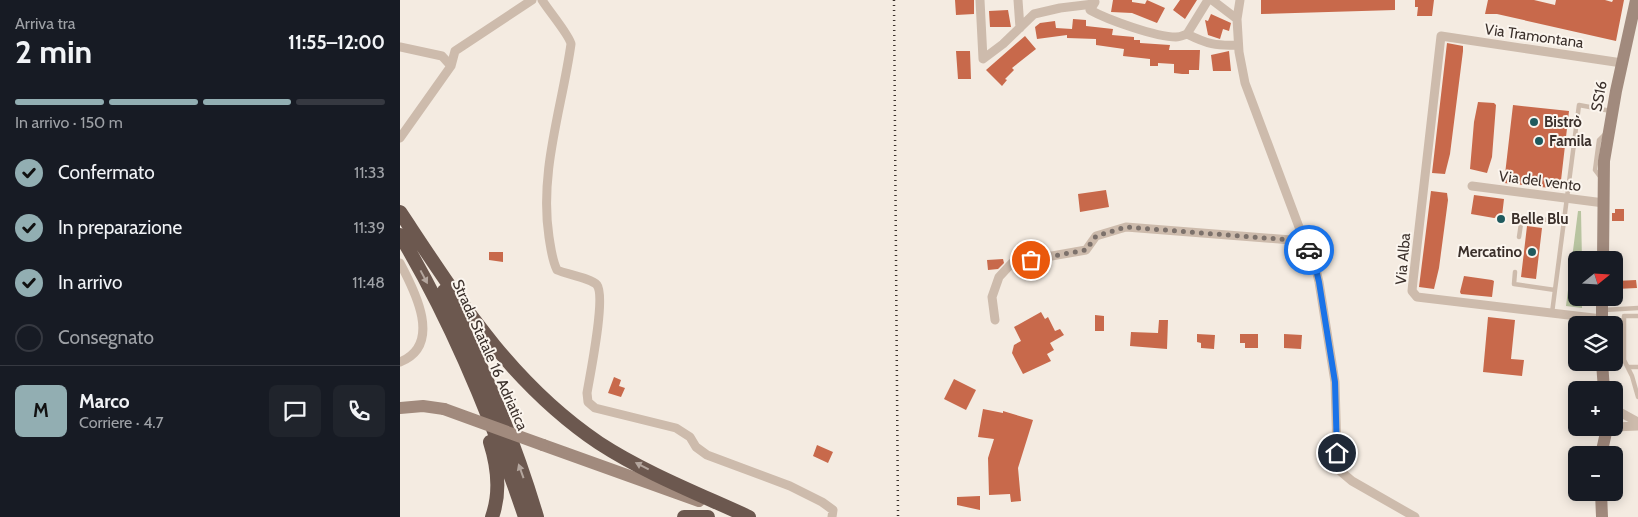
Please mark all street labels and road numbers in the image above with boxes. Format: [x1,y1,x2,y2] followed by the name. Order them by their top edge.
[1483,20,1585,52] street label: Via Tramontana
[1587,79,1611,113] street label: SS16
[1498,167,1582,195] street label: Via del vento
[1392,232,1414,286] street label: Via Alba
[449,277,532,434] street label: Strada Statale 16 Adriatica

